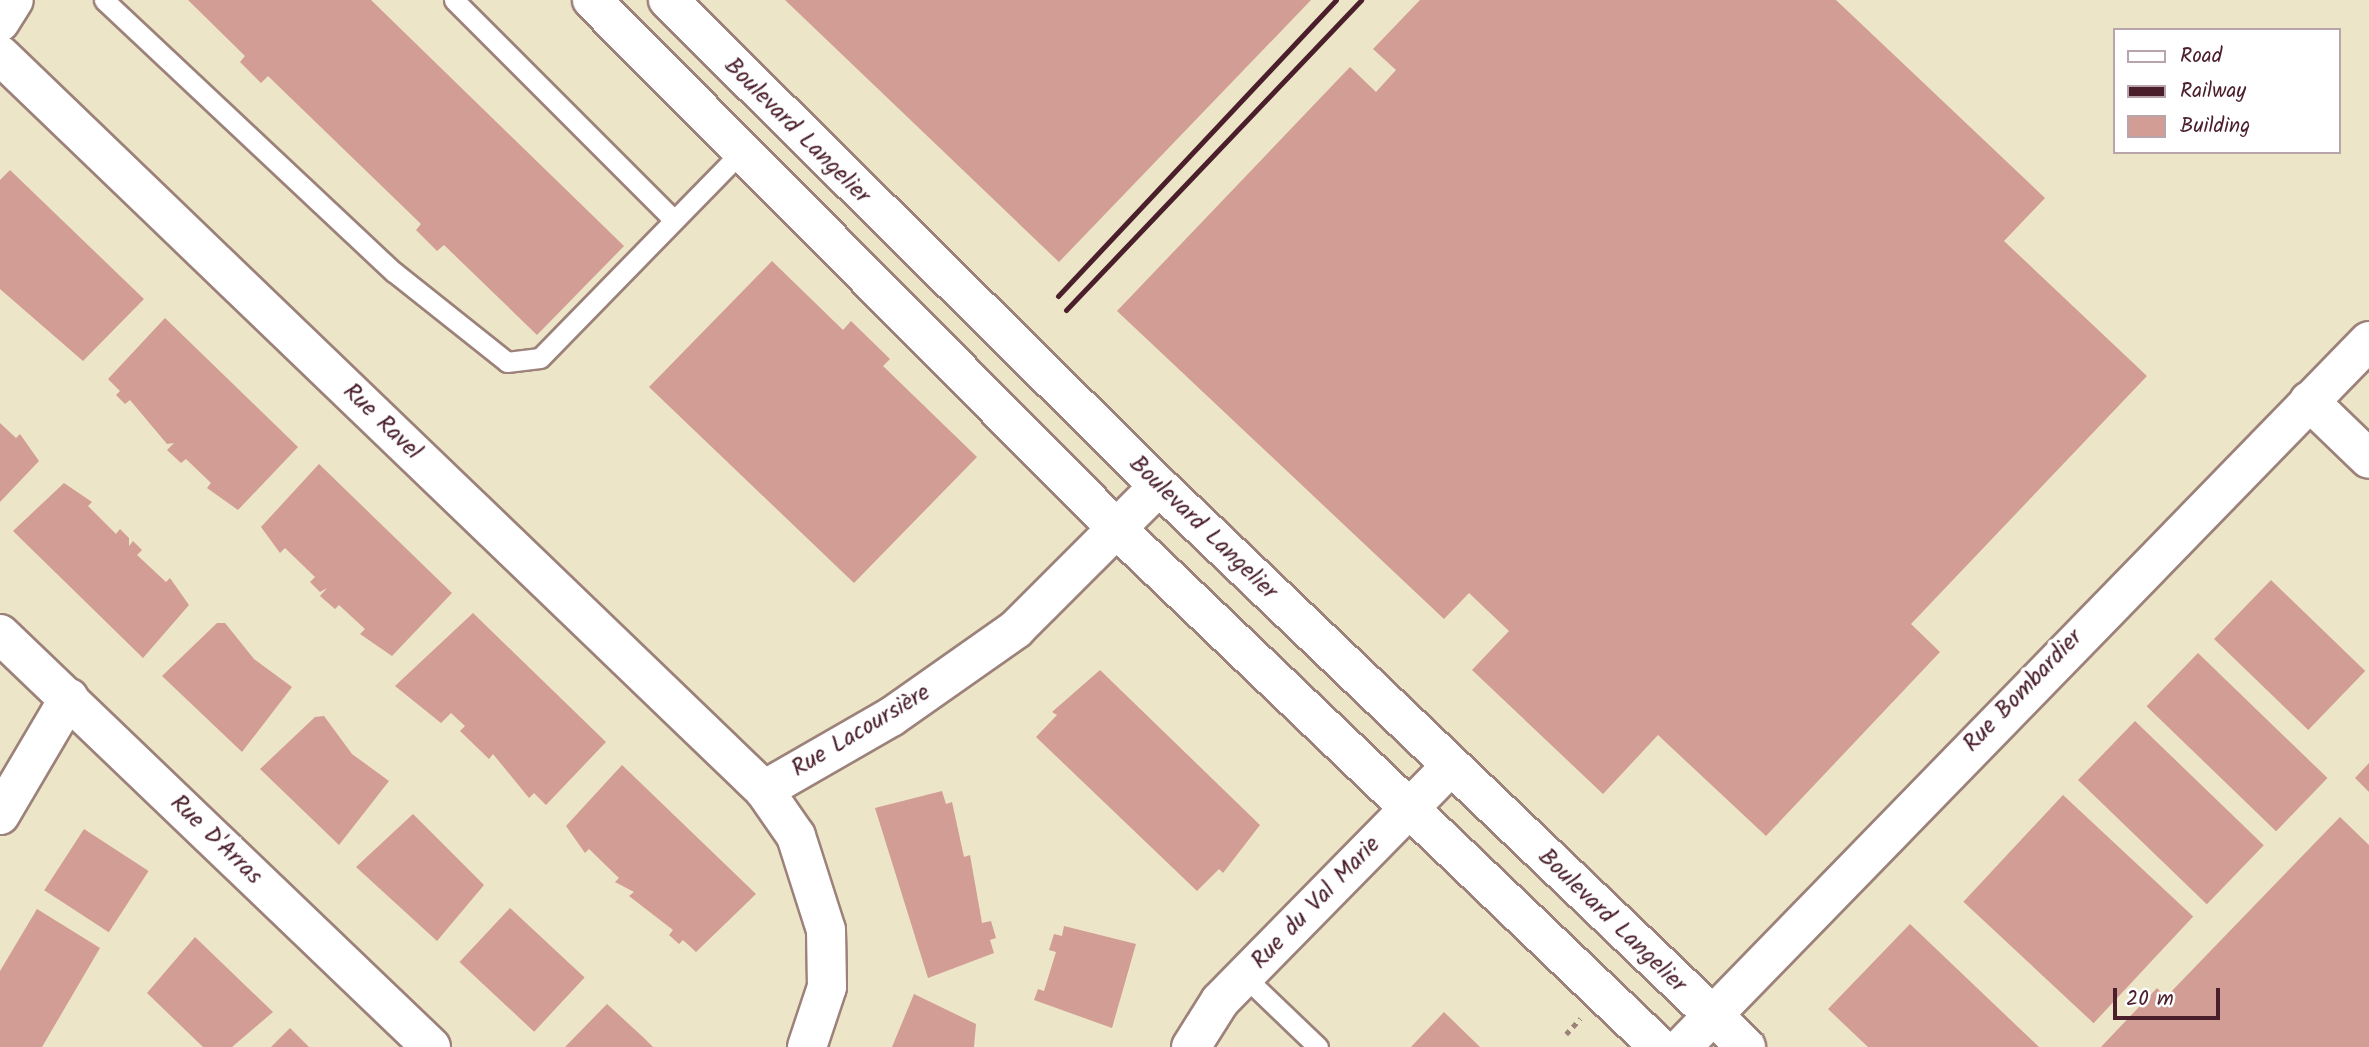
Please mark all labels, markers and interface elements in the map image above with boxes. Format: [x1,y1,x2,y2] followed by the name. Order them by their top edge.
[2114,28,2341,154] legend
[2180,40,2222,73] text: Road
[718,52,876,210] street label: Boulevard Langelier
[2180,75,2246,108] text: Railway
[2180,110,2250,143] text: Building
[337,378,427,466] street label: Rue Ravel
[1123,450,1283,606] street label: Boulevard Langelier
[1957,624,2089,758] street label: Rue Bombardier
[786,678,936,784] street label: Rue Lacoursière
[164,789,268,891] street label: Rue D'Arras
[1245,831,1387,975] street label: Rue du Val Marie
[1532,843,1692,999] street label: Boulevard Langelier
[2117,974,2224,1018] scale bar
[2126,983,2174,1016] text: 20 m

